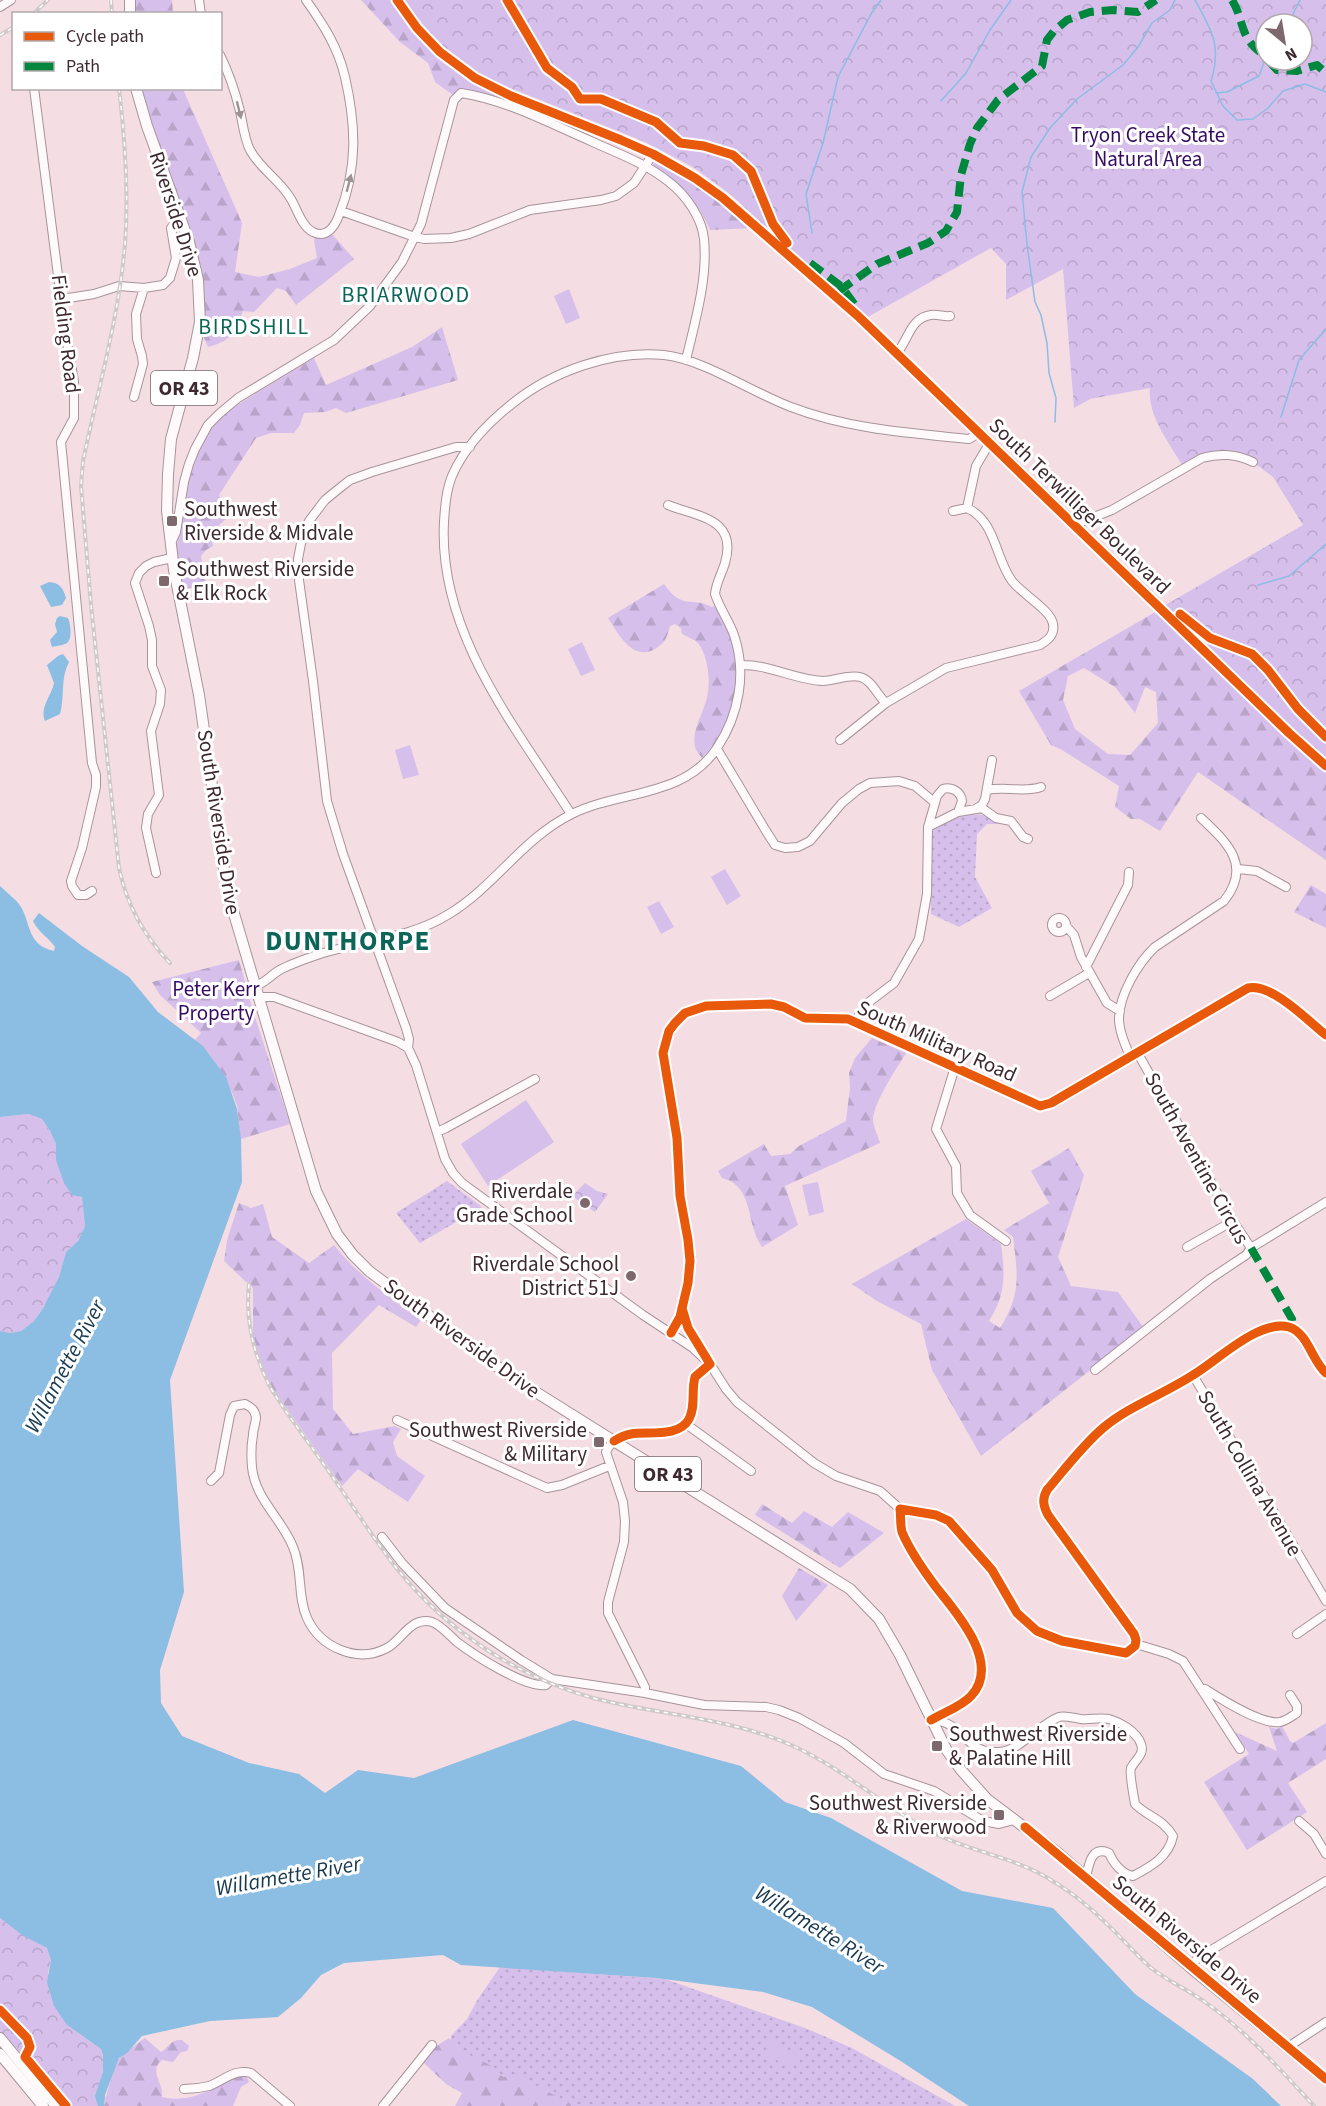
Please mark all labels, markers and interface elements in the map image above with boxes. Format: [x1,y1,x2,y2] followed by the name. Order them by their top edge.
[12,12,222,90] legend
[1254,12,1314,72] north arrow
[66,24,144,49] text: Cycle path
[1281,42,1301,66] text: N
[66,54,100,79] text: Path
[235,101,245,119] one-way arrow
[1071,120,1225,174] park label: Tryon Creek State Natural Area
[142,147,210,281] street label: Riverside Drive
[345,174,355,192] one-way arrow
[44,273,88,395] street label: Fielding Road
[341,279,471,311] district label: BRIARWOOD
[198,311,310,343] district label: BIRDSHILL
[151,371,217,405] road number: OR 43
[982,411,1178,601] street label: South Terwilliger Boulevard
[184,494,354,548] place label: Southwest Riverside & Midvale
[165,514,179,528] marker: Southwest Riverside & Midvale
[176,554,354,608] place label: Southwest Riverside & Elk Rock
[157,574,171,588] marker: Southwest Riverside & Elk Rock
[190,727,248,917] street label: South Riverside Drive
[265,922,431,961] district label: DUNTHORPE
[172,974,260,1028] park label: Peter Kerr Property
[852,992,1022,1090] street label: South Military Road
[1137,1067,1257,1249] street label: South Aventine Circus
[456,1176,573,1230] place label: Riverdale Grade School
[578,1196,592,1210] marker: Riverdale Grade School
[472,1249,619,1303] place label: Riverdale School District 51J
[624,1269,638,1283] marker: Riverdale School District 51J
[378,1271,546,1405] street label: South Riverside Drive
[16,1293,114,1439] water label: Willamette River
[1190,1385,1310,1561] street label: South Collina Avenue
[409,1415,587,1469] place label: Southwest Riverside & Military
[592,1435,606,1449] marker: Southwest Riverside & Military
[635,1457,701,1491] road number: OR 43
[949,1719,1127,1773] place label: Southwest Riverside & Palatine Hill
[930,1739,944,1753] marker: Southwest Riverside & Palatine Hill
[809,1788,987,1842] place label: Southwest Riverside & Riverwood
[992,1808,1006,1822] marker: Southwest Riverside & Riverwood
[213,1847,365,1904] water label: Willamette River
[1106,1867,1268,2011] street label: South Riverside Drive
[749,1877,891,1983] water label: Willamette River

